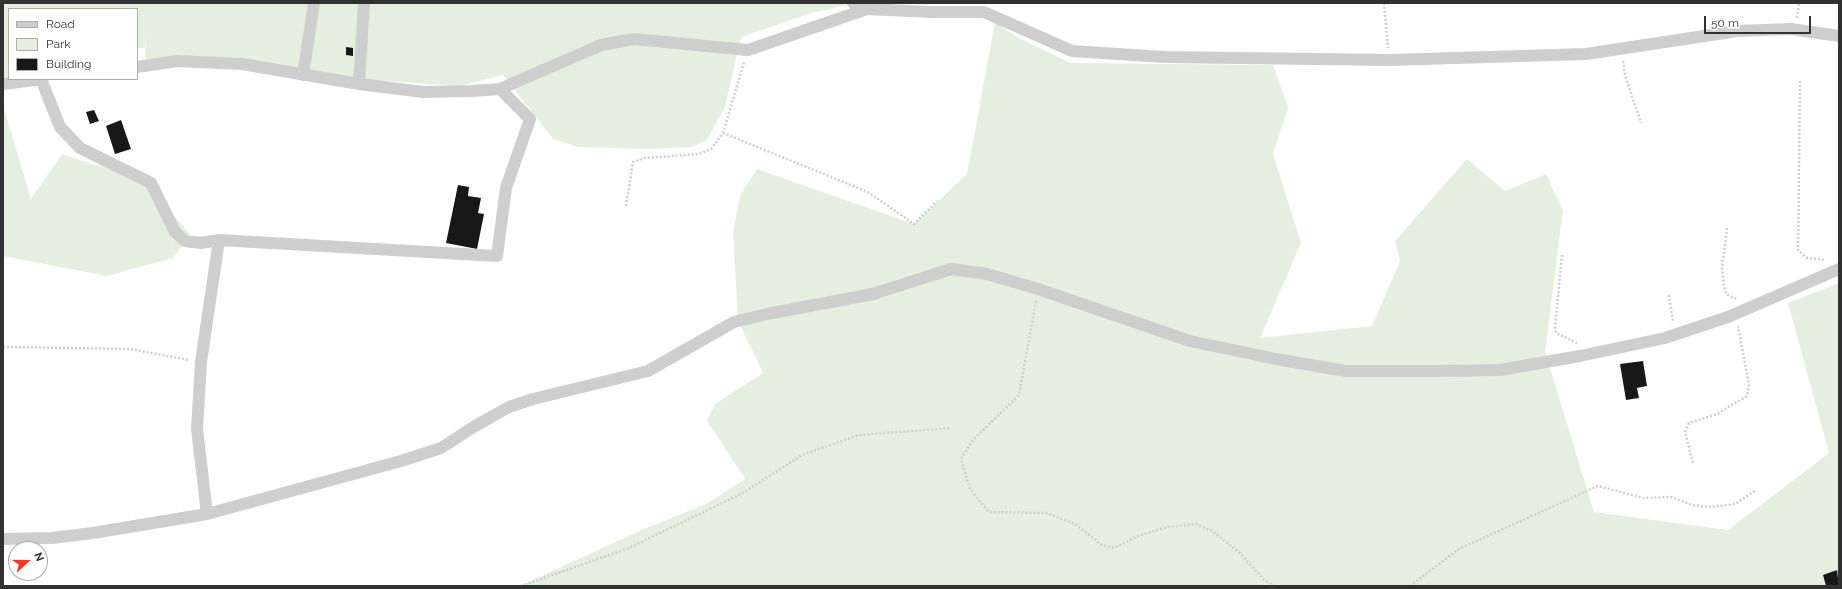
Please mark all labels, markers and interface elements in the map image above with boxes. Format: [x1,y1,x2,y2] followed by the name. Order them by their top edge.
[8,8,138,80] legend
[1706,8,1813,34] scale bar
[1711,16,1739,30] text: 50 m
[46,17,75,31] text: Road
[46,37,71,51] text: Park
[46,57,92,71] text: Building
[8,541,48,581] north arrow
[31,551,46,563] text: N

